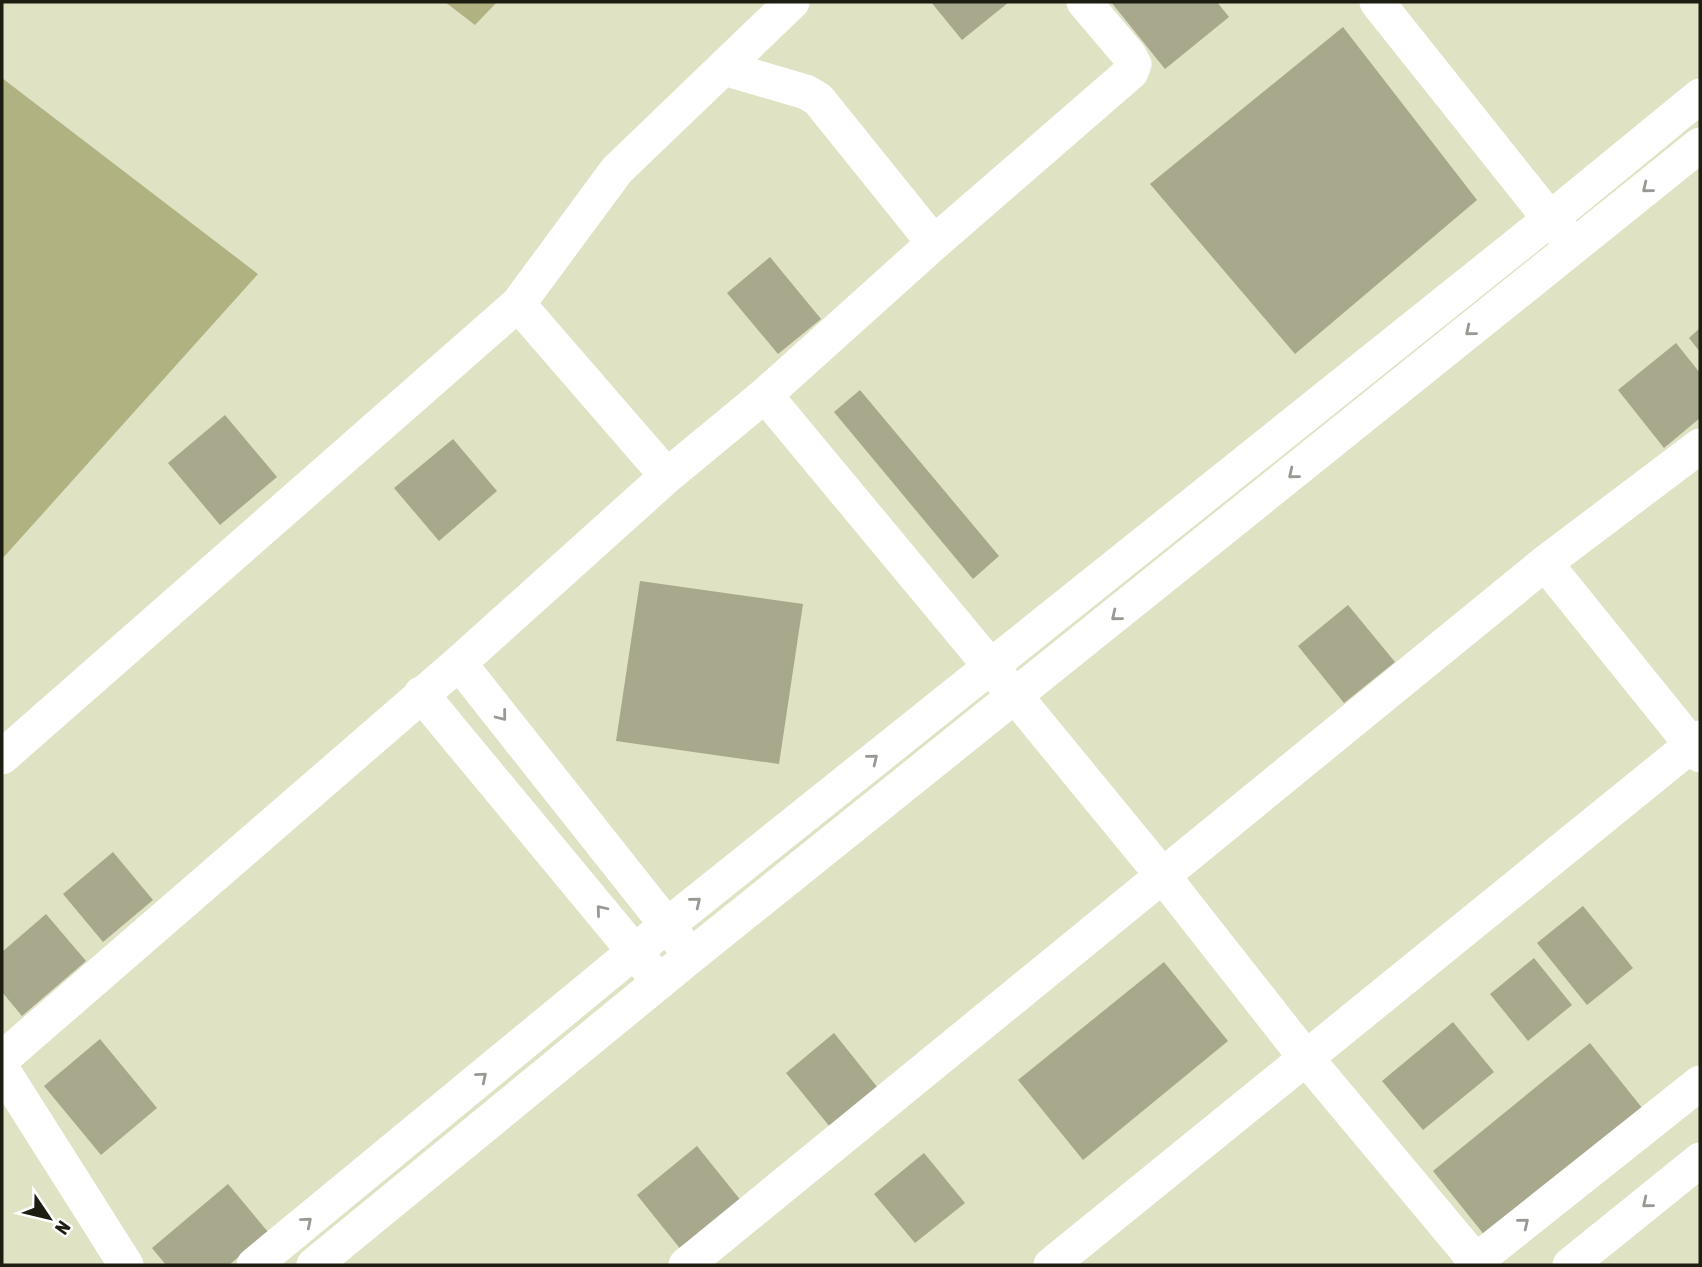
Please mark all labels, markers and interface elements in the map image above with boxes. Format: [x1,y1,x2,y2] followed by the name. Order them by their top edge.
[1643,180,1656,192] one-way arrow
[1466,323,1479,335] one-way arrow
[1288,465,1301,478] one-way arrow
[1111,608,1123,621] one-way arrow
[493,709,506,721] one-way arrow
[866,755,878,768] one-way arrow
[688,897,701,910] one-way arrow
[596,905,609,917] one-way arrow
[474,1073,487,1085] one-way arrow
[14,1183,84,1253] north arrow
[1643,1194,1655,1207] one-way arrow
[51,1217,75,1239] text: N
[298,1218,311,1230] one-way arrow
[1517,1218,1529,1231] one-way arrow

